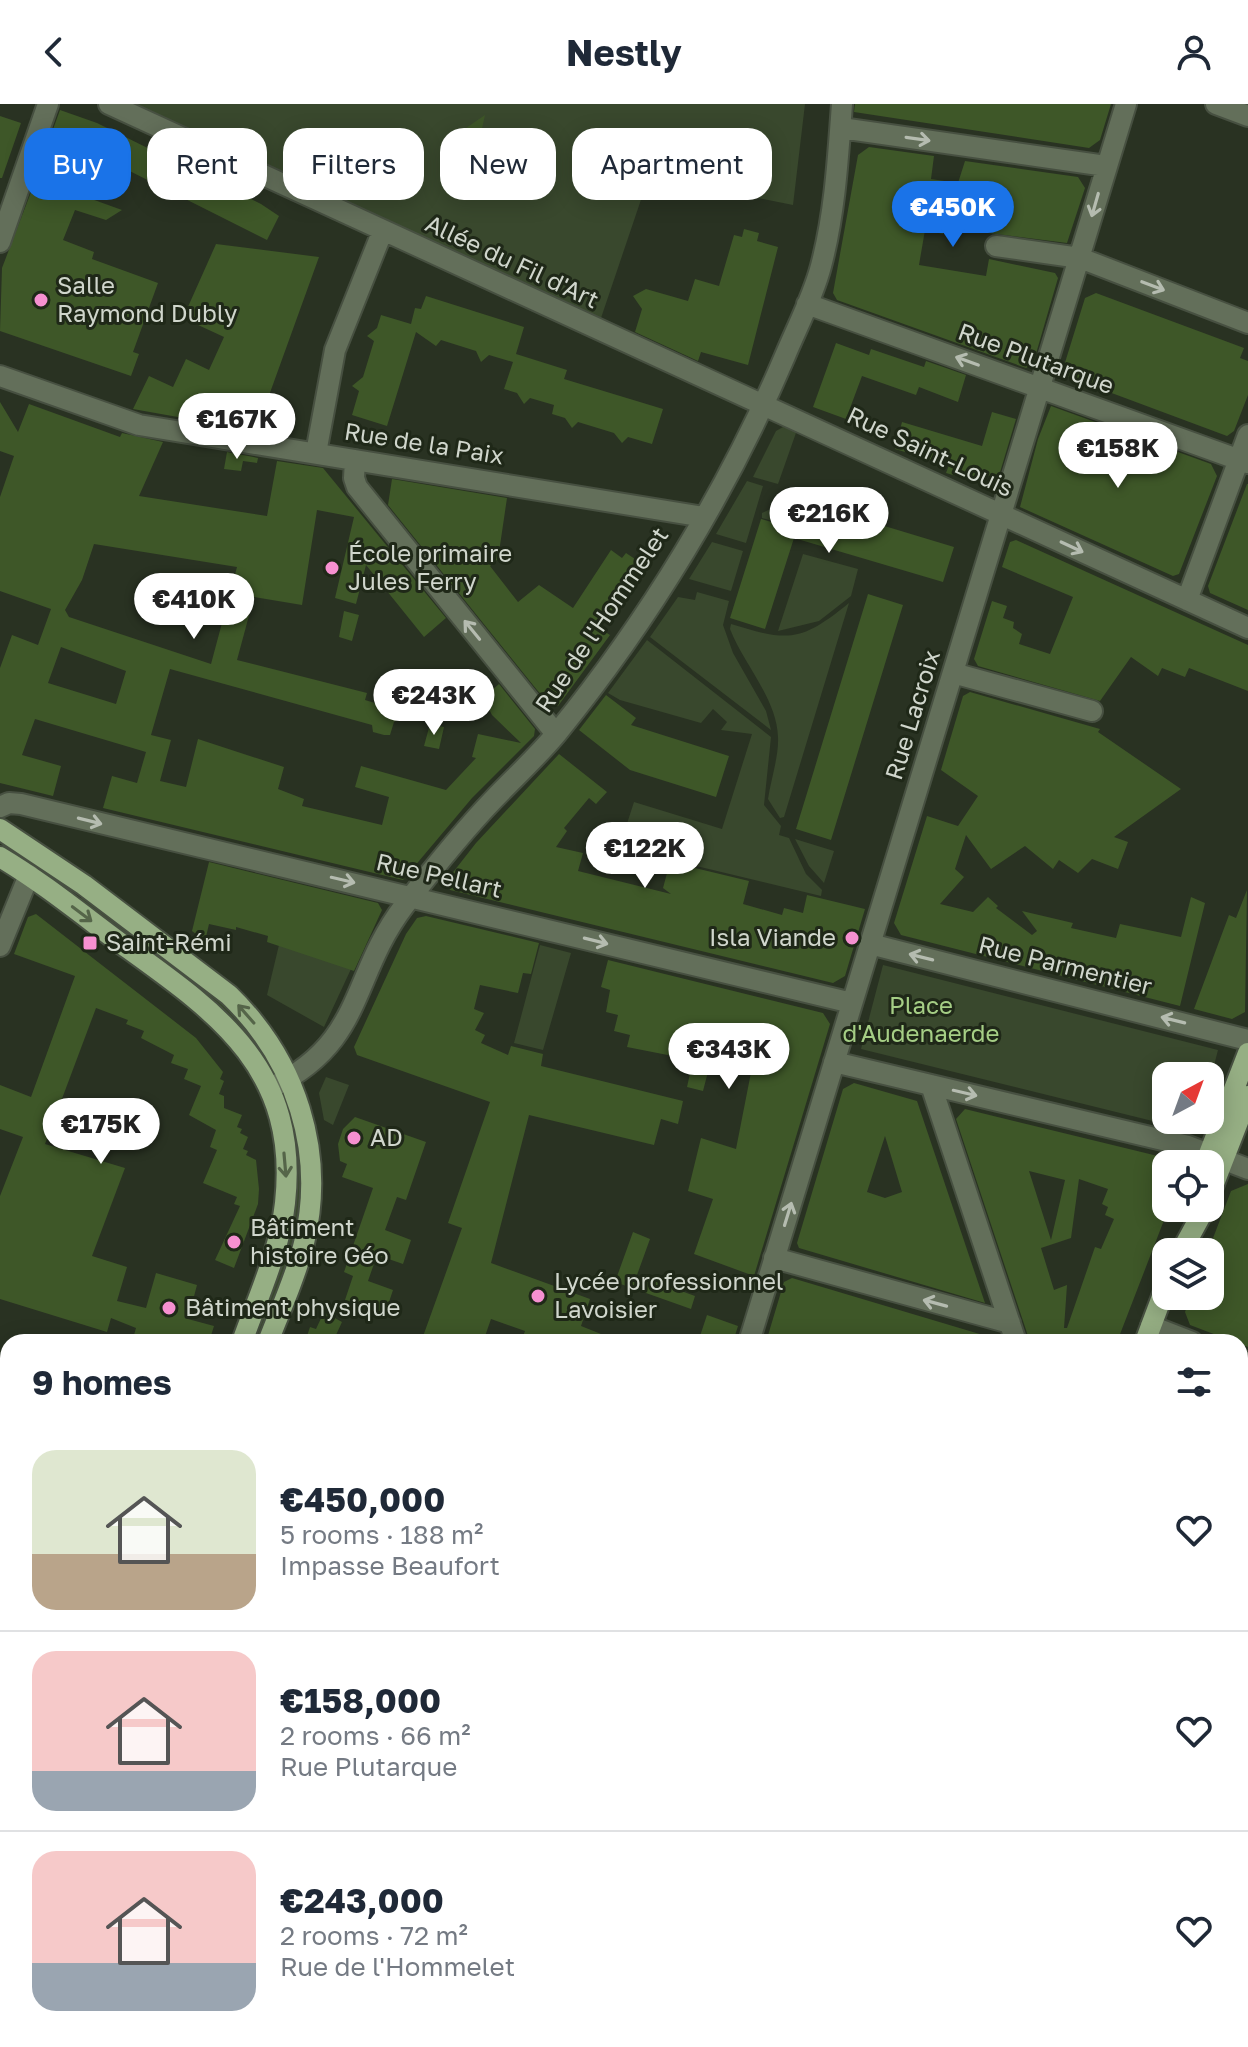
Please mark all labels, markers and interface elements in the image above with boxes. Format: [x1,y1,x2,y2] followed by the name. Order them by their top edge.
[32,30,76,74] icon: back
[1172,30,1216,74] icon: person
[566,31,682,74] text: Nestly
[24,128,131,200] chip: Buy
[147,128,267,200] chip: Rent
[283,128,424,200] chip: Filters
[440,128,556,200] chip: New
[572,128,772,200] chip: Apartment
[905,132,930,147] one-way arrow
[897,181,1009,249] pin: €450K
[910,191,996,222] text: €450K
[1087,192,1102,218] one-way arrow
[421,208,604,313] street label: Allée du Fil d'Art
[57,270,237,327] place label: Salle Raymond Dubly
[1140,280,1165,294] one-way arrow
[32,291,50,309] marker: Salle Raymond Dubly
[955,316,1118,399] street label: Rue Plutarque
[955,353,980,368] one-way arrow
[181,393,293,461] pin: €167K
[843,399,1018,502] street label: Rue Saint-Louis
[196,403,278,434] text: €167K
[343,416,506,469] street label: Rue de la Paix
[1062,422,1174,490] pin: €158K
[1076,432,1160,463] text: €158K
[773,487,885,555] pin: €216K
[788,497,870,528] text: €216K
[528,521,673,717] street label: Rue de l'Hommelet
[348,538,512,595] place label: École primaire Jules Ferry
[1060,540,1084,555] one-way arrow
[323,559,341,577] marker: École primaire Jules Ferry
[138,573,250,641] pin: €410K
[152,583,236,614] text: €410K
[463,620,481,641] one-way arrow
[878,646,945,783] street label: Rue Lacroix
[378,669,490,737] pin: €243K
[391,679,477,710] text: €243K
[76,814,102,829] one-way arrow
[589,822,701,890] pin: €122K
[604,832,686,863] text: €122K
[374,846,505,903] street label: Rue Pellart
[329,873,355,888] one-way arrow
[71,905,92,922] one-way arrow
[709,922,836,951] place label: Isla Viande
[106,927,232,956] place label: Saint-Rémi
[843,929,861,947] marker: Isla Viande
[976,929,1155,1000] street label: Rue Parmentier
[81,934,99,952] marker: Saint-Rémi
[582,934,608,949] one-way arrow
[908,948,934,963] one-way arrow
[843,990,999,1047] park label: Place d'Audenaerde
[238,1004,256,1024] one-way arrow
[1160,1012,1186,1027] one-way arrow
[673,1023,785,1091] pin: €343K
[686,1033,772,1064] text: €343K
[1152,1062,1224,1134] north arrow
[1152,1062,1224,1310] map controls
[951,1087,977,1102] one-way arrow
[45,1098,157,1166] pin: €175K
[61,1108,141,1139] text: €175K
[370,1122,403,1151] place label: AD
[345,1129,363,1147] marker: AD
[1152,1150,1224,1222] button: locate
[278,1151,293,1178] one-way arrow
[781,1201,796,1227] one-way arrow
[250,1212,389,1269] place label: Bâtiment histoire Géo
[225,1233,243,1251] marker: Bâtiment histoire Géo
[1152,1238,1224,1310] button: layers
[554,1266,784,1323] place label: Lycée professionnel Lavoisier
[529,1287,547,1305] marker: Lycée professionnel Lavoisier
[185,1292,401,1321] place label: Bâtiment physique
[922,1294,948,1309] one-way arrow
[160,1299,178,1317] marker: Bâtiment physique
[1172,1360,1216,1404] icon: filters
[32,1362,172,1402] text: 9 homes
[280,1479,445,1519] text: €450,000
[96,1482,192,1578] icon: home
[1172,1508,1216,1552] icon: heart
[280,1519,483,1550] text: 5 rooms · 188 m²
[280,1550,500,1581] text: Impasse Beaufort
[280,1680,441,1720] text: €158,000
[96,1683,192,1779] icon: home
[1172,1709,1216,1753] icon: heart
[280,1720,471,1751] text: 2 rooms · 66 m²
[280,1751,457,1782] text: Rue Plutarque
[280,1880,444,1920] text: €243,000
[96,1883,192,1979] icon: home
[1172,1909,1216,1953] icon: heart
[280,1920,468,1951] text: 2 rooms · 72 m²
[280,1951,515,1982] text: Rue de l'Hommelet

